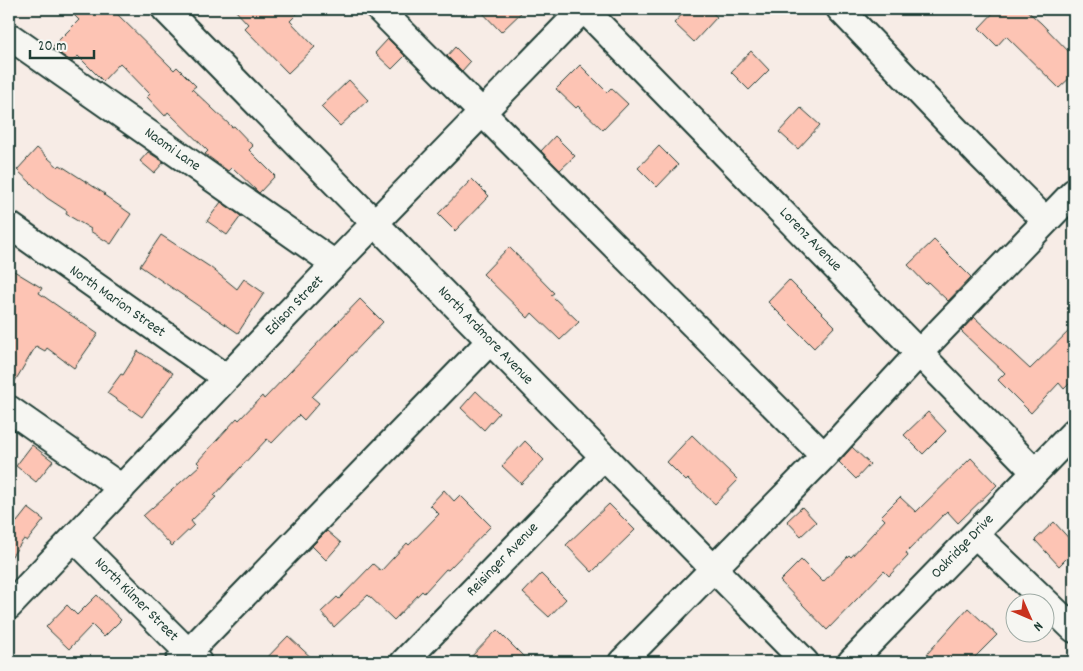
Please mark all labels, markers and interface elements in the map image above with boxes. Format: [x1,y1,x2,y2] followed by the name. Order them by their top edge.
[30,28,94,60] scale bar
[38,36,66,58] text: 20 m
[139,123,205,178] street label: Naomi Lane
[774,203,847,277] street label: Lorenz Avenue
[64,261,170,344] street label: North Marion Street
[261,271,330,341] street label: Edison Street
[432,282,538,391] street label: North Ardmore Avenue
[926,509,1000,584] street label: Oakridge Drive
[462,518,544,602] street label: Reisinger Avenue
[89,553,183,647] street label: North Kilmer Street
[1006,594,1056,644] north arrow
[1028,616,1047,635] text: N

